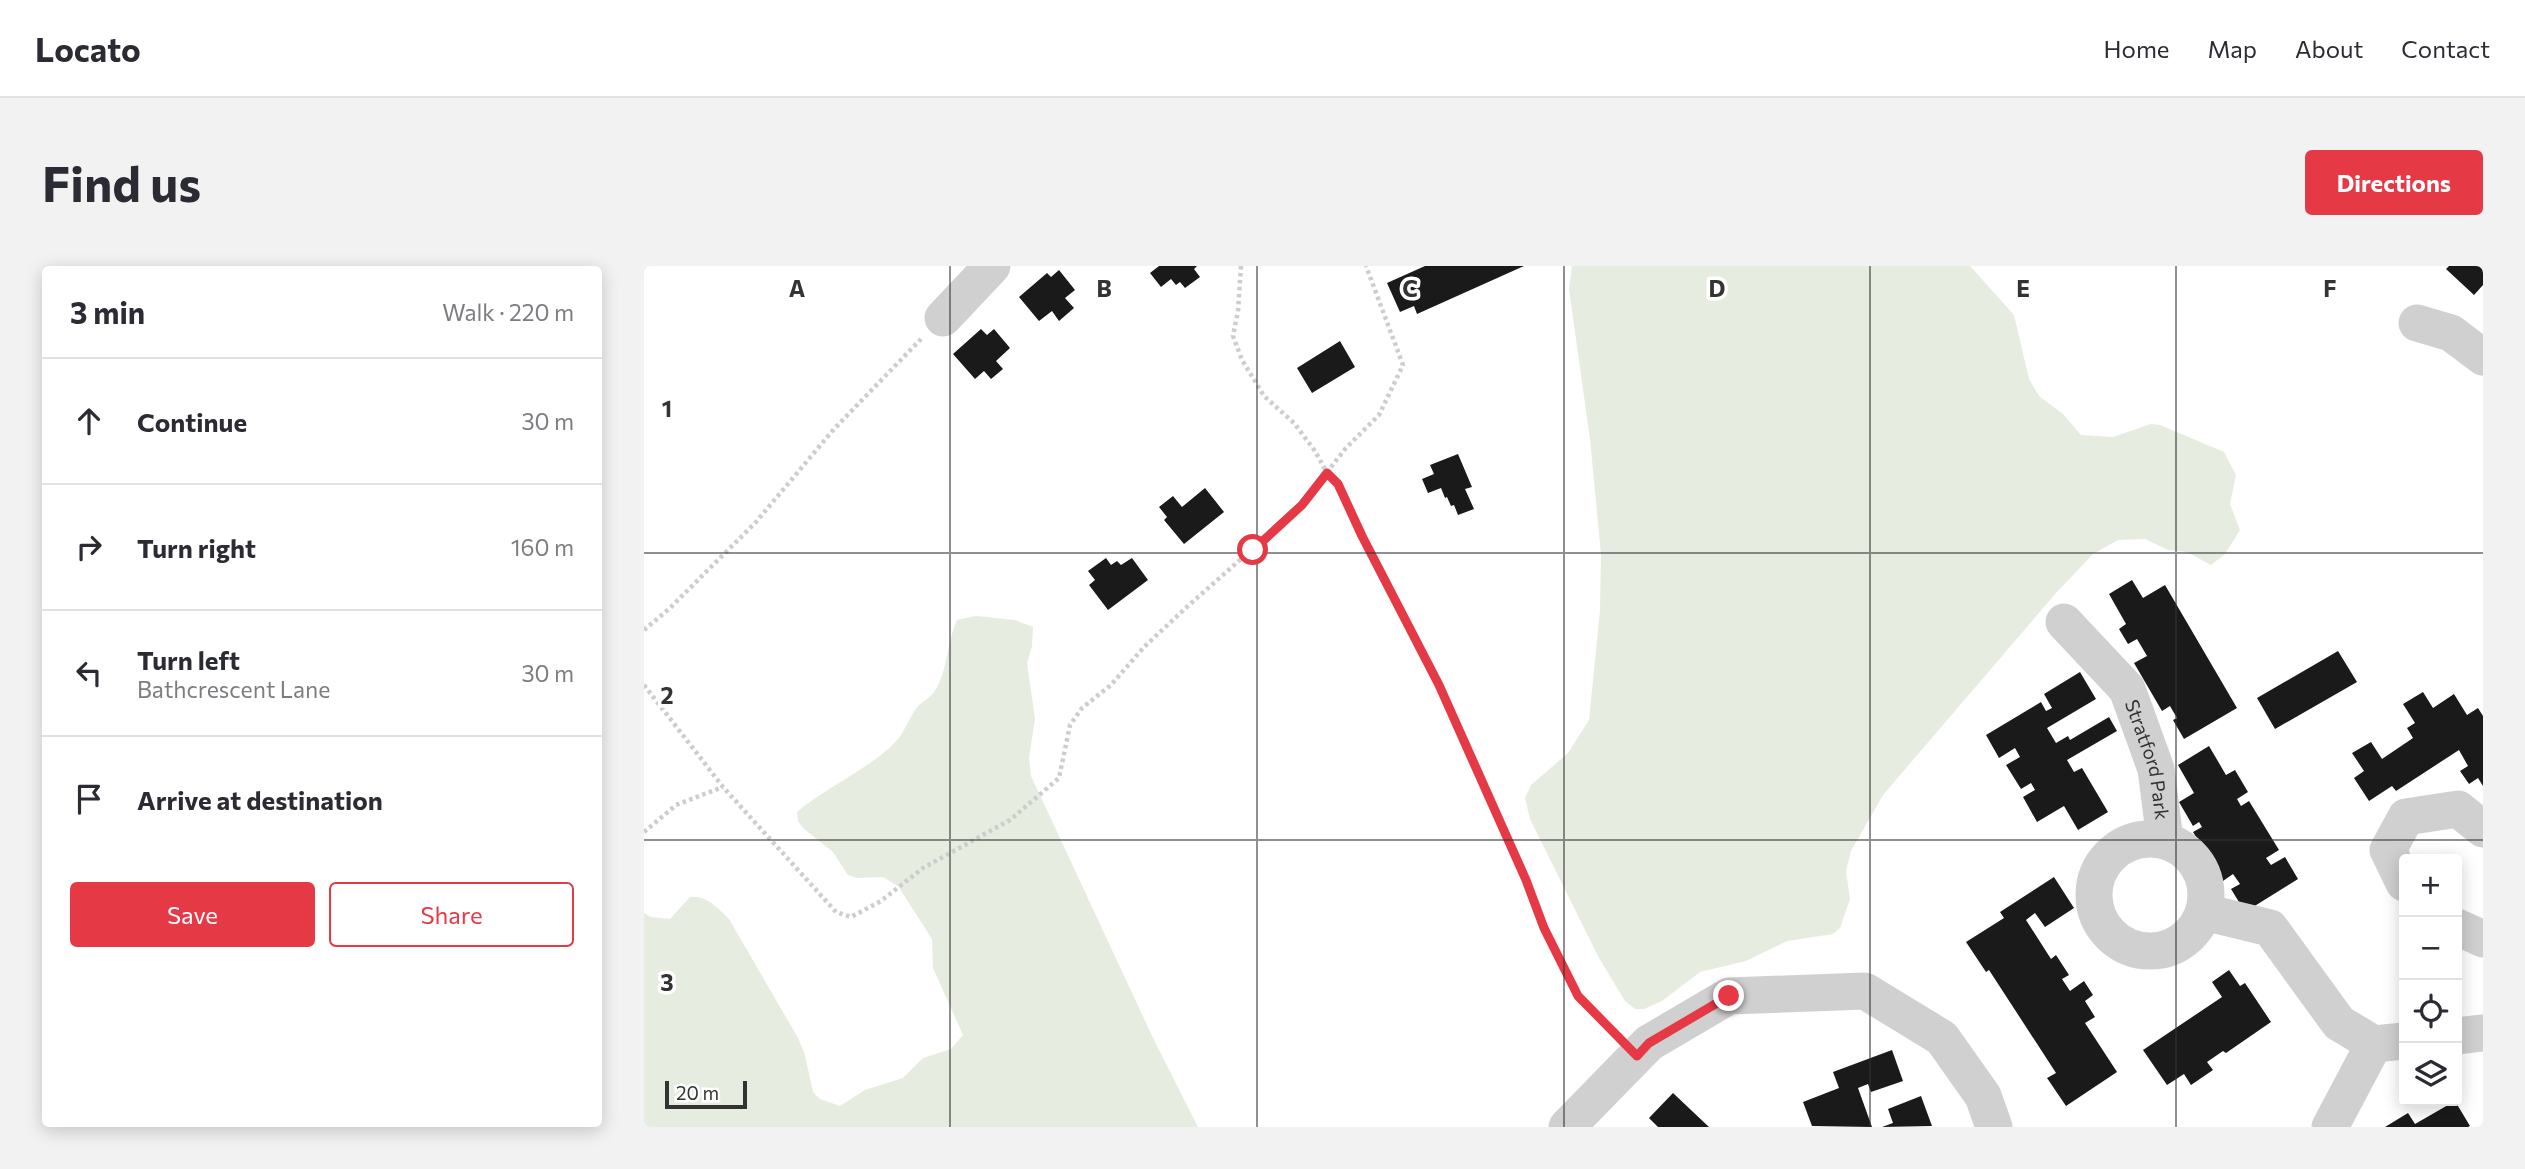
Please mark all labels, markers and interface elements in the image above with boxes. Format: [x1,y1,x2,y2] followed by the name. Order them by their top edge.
[35,28,141,69] text: Locato
[2104,34,2170,63] text: Home
[2208,34,2257,63] text: Map
[2295,34,2363,63] text: About
[2401,34,2490,63] text: Contact
[2305,150,2483,215] button: Directions
[42,152,201,212] text: Find us
[789,274,806,302] text: A
[1096,274,1112,302] text: B
[1402,274,1418,302] text: C
[1709,274,1726,302] text: D
[2016,274,2030,302] text: E
[2323,274,2337,302] text: F
[70,293,145,330] text: 3 min
[442,298,574,326] text: Walk · 220 m
[662,394,672,422] text: 1
[70,402,108,440] icon: ahead
[137,406,247,437] text: Continue
[521,407,574,435] text: 30 m
[70,528,108,566] icon: right
[137,532,256,563] text: Turn right
[511,533,574,561] text: 160 m
[1237,534,1268,565] route start
[137,644,240,675] text: Turn left
[70,654,108,692] icon: left
[521,659,574,687] text: 30 m
[137,675,330,703] text: Bathcrescent Lane
[660,681,674,709] text: 2
[2121,696,2174,821] street label: Stratford Park
[70,780,108,818] icon: arrive
[137,784,383,815] text: Arrive at destination
[2399,854,2462,1106] map controls
[2399,854,2462,917] button: +
[70,882,315,947] button: Save
[329,882,574,947] button: Share
[2399,917,2462,980] button: −
[660,968,674,996] text: 3
[1713,980,1744,1011] route end
[2399,980,2462,1043] button: locate
[2399,1043,2462,1106] button: layers
[665,1078,747,1110] scale bar
[676,1081,719,1104] text: 20 m

